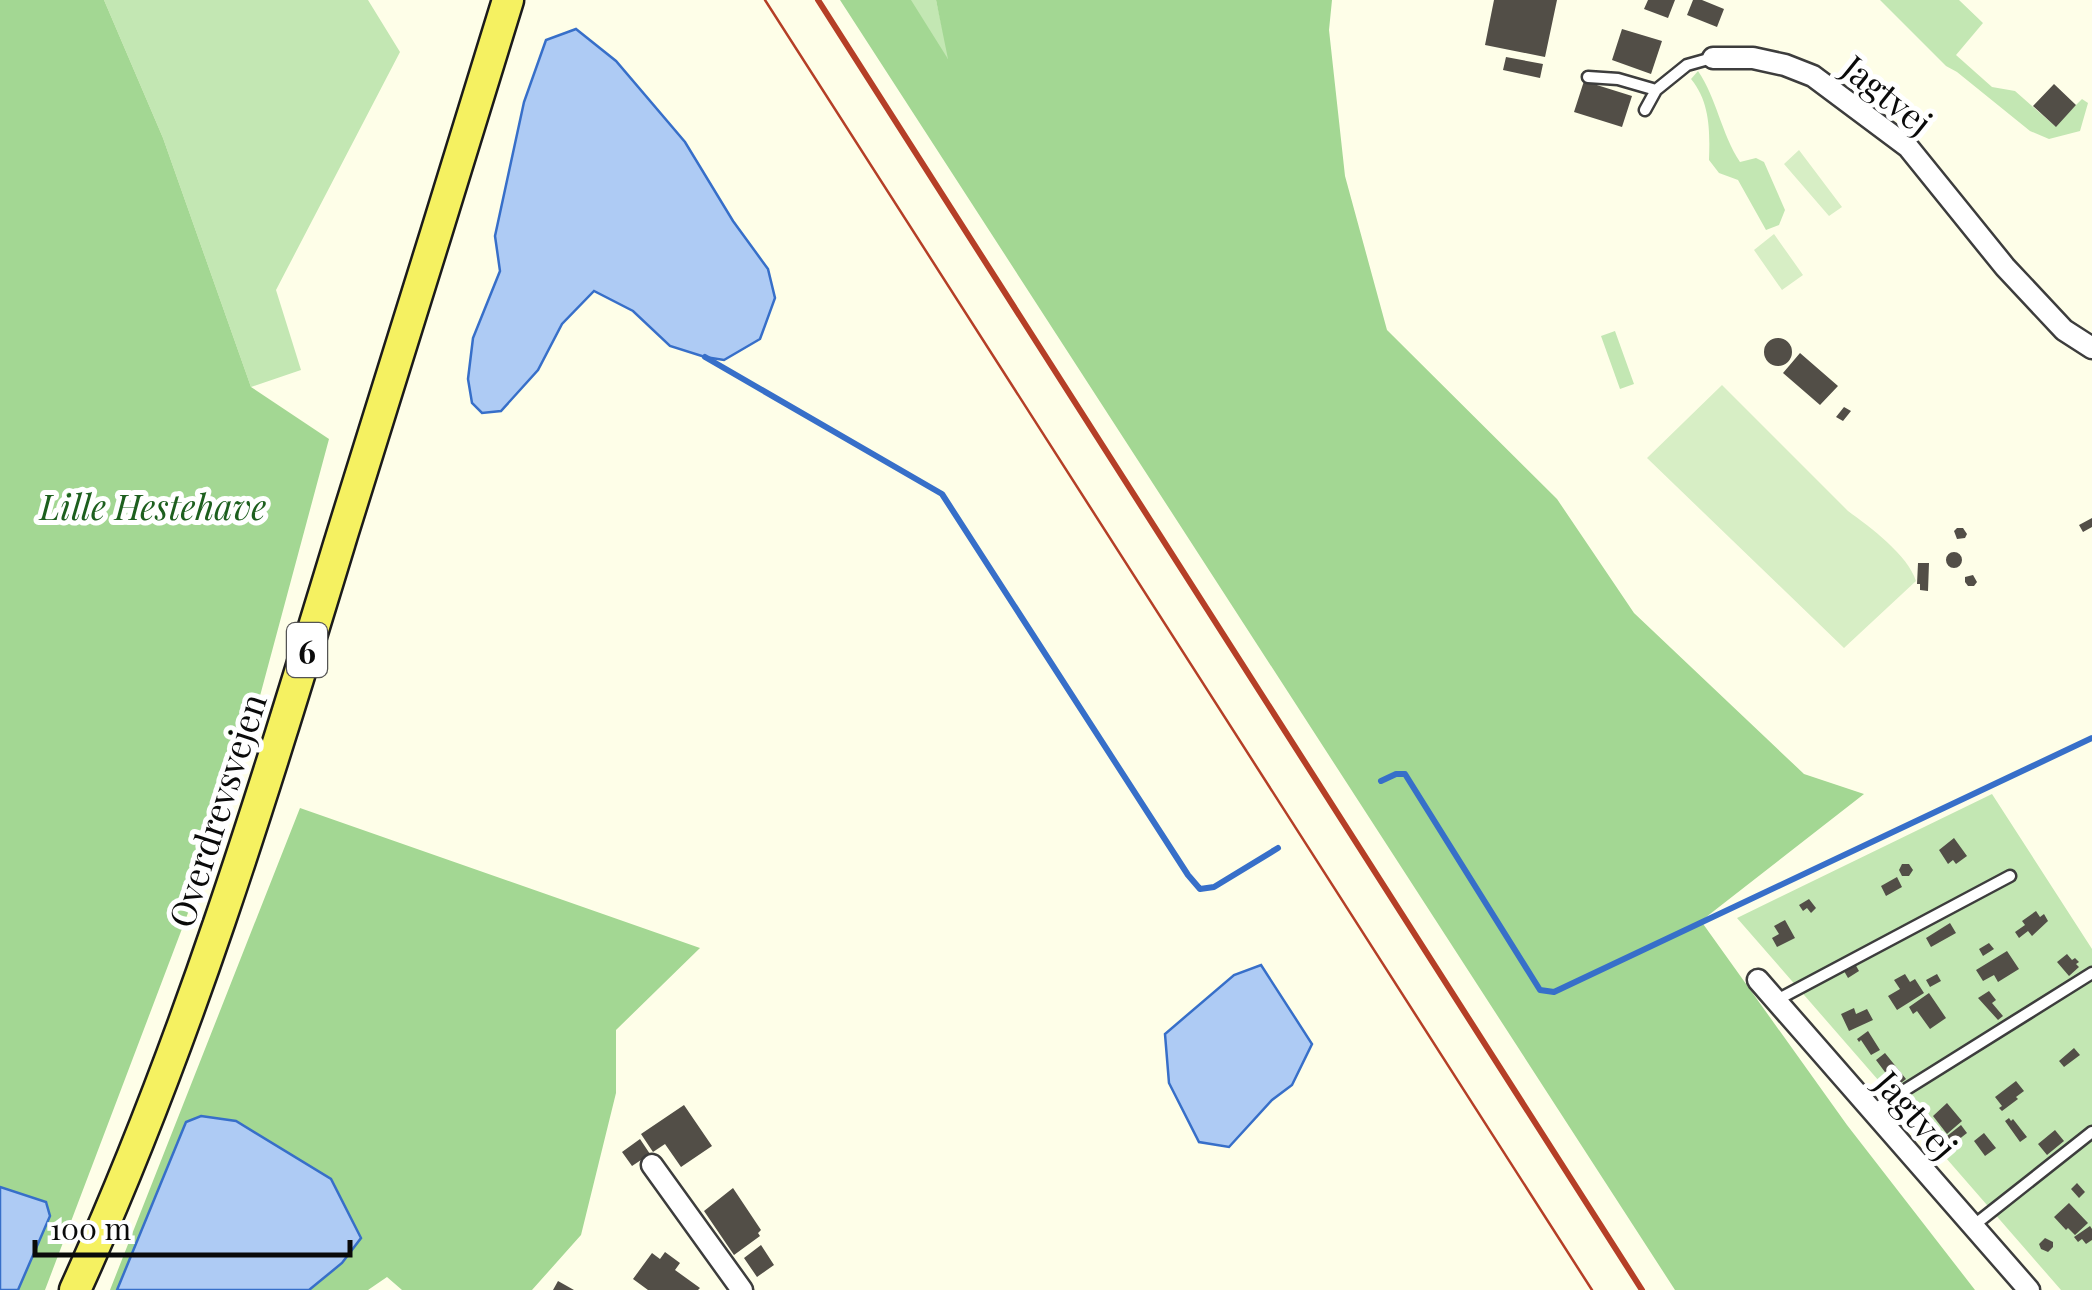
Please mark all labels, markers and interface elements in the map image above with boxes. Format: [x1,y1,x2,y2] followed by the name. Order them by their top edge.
[1832,43,1943,145] street label: Jagtvej
[38,482,266,529] park label: Lille Hestehave
[287,623,327,677] road number: 6
[156,687,276,933] street label: Overdrevsvejen
[1865,1059,1968,1168] street label: Jagtvej
[35,1195,350,1257] scale bar
[50,1208,132,1248] text: 100 m

